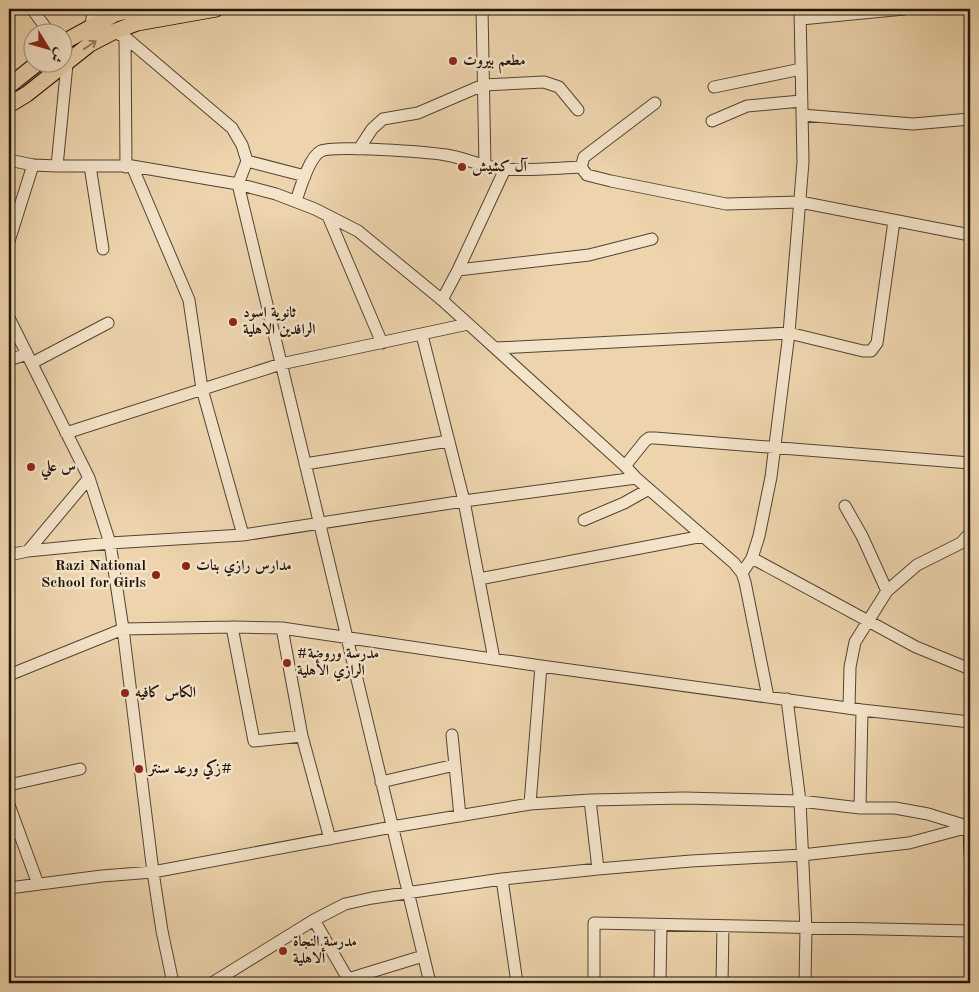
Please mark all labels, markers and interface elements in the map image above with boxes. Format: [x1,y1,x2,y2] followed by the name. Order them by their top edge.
[22,22,72,72] north arrow
[83,40,97,50] one-way arrow
[48,45,67,65] text: ش
[463,54,526,74] place label: مطعم بيروت
[447,55,459,67] marker: مطعم بيروت
[472,157,528,176] place label: آل كشيش
[456,161,468,173] marker: آل كشيش
[243,305,316,338] place label: ثانوية اسود الرافدين الاهلية
[227,316,239,328] marker: ثانوية اسود الرافدين الاهلية
[40,459,76,481] place label: س علي
[25,461,37,473] marker: س علي
[196,558,292,577] place label: مدارس رازي بنات
[41,559,146,591] place label: Razi National School for Girls
[180,560,192,572] marker: مدارس رازي بنات
[150,569,162,581] marker: Razi National School for Girls
[297,647,379,682] place label: #مدرسة وروضة الرازي الأهلية
[281,657,293,669] marker: #مدرسة وروضة الرازي الأهلية
[135,683,196,701] place label: الكاس كافيه
[119,687,131,699] marker: الكاس كافيه
[147,759,232,780] place label: زكي ورعد سنتر#
[133,763,145,775] marker: زكي ورعد سنتر#
[293,934,357,967] place label: مدرسة النجاة ألاهلية
[277,945,289,957] marker: مدرسة النجاة ألاهلية

